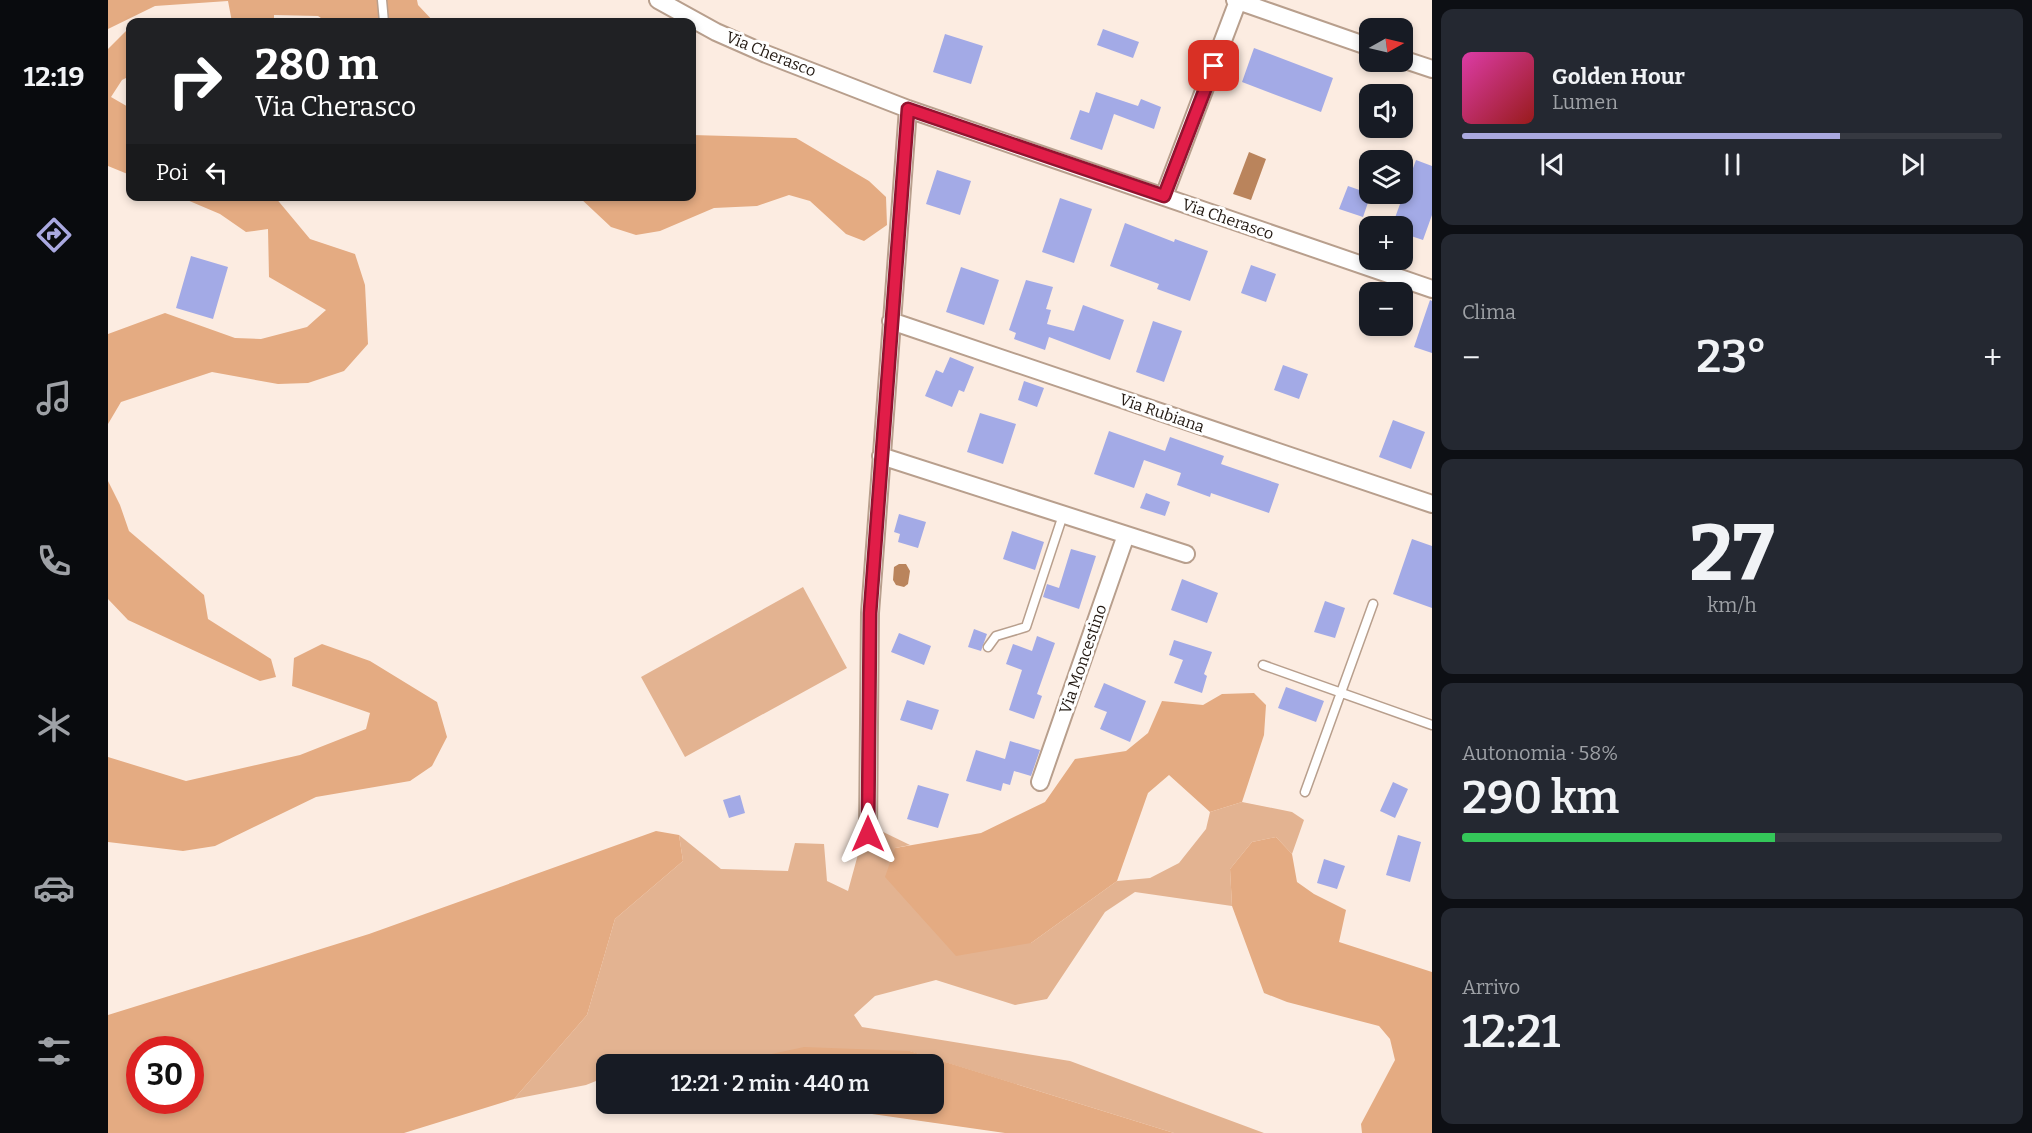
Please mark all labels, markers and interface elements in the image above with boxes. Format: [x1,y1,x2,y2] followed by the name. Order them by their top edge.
[1359,18,1413,72] north arrow
[1359,18,1413,336] map controls
[723,27,819,81] street label: Via Cherasco
[255,40,378,90] text: 280 m
[1188,40,1239,91] pin
[156,42,234,120] icon: right
[1197,49,1230,82] icon: arrive
[24,61,84,93] text: 12:19
[1552,63,1685,90] text: Golden Hour
[1359,84,1413,138] button: sound
[1552,90,1618,114] text: Lumen
[255,91,416,123] text: Via Cherasco
[1536,148,1569,181] icon: previous
[1716,148,1749,181] icon: pause
[1896,148,1929,181] icon: next
[1359,150,1413,204] button: layers
[200,156,233,189] icon: left
[156,159,188,186] text: Poi
[1180,194,1276,244] street label: Via Cherasco
[33,214,75,256] icon: directions
[1359,216,1413,270] button: +
[1359,282,1413,336] button: −
[1462,300,1516,324] text: Clima
[1696,330,1767,384] text: 23°
[1462,338,1480,378] text: −
[1983,338,2002,378] text: +
[33,377,75,419] icon: music
[1117,390,1207,436] street label: Via Rubiana
[1689,507,1775,601] text: 27
[33,540,75,582] icon: phone
[1707,593,1757,617] text: km/h
[1055,602,1111,716] street label: Via Moncestino
[33,704,75,746] icon: climate
[1462,741,1618,765] text: Autonomia · 58%
[1462,771,1619,825] text: 290 km
[836,802,900,866] position arrow
[33,867,75,909] icon: car
[1462,975,1520,999] text: Arrivo
[1462,1005,1560,1059] text: 12:21
[33,1030,75,1072] icon: filters
[126,1036,204,1114] speed limit sign: 30
[671,1070,869,1097] text: 12:21 · 2 min · 440 m

